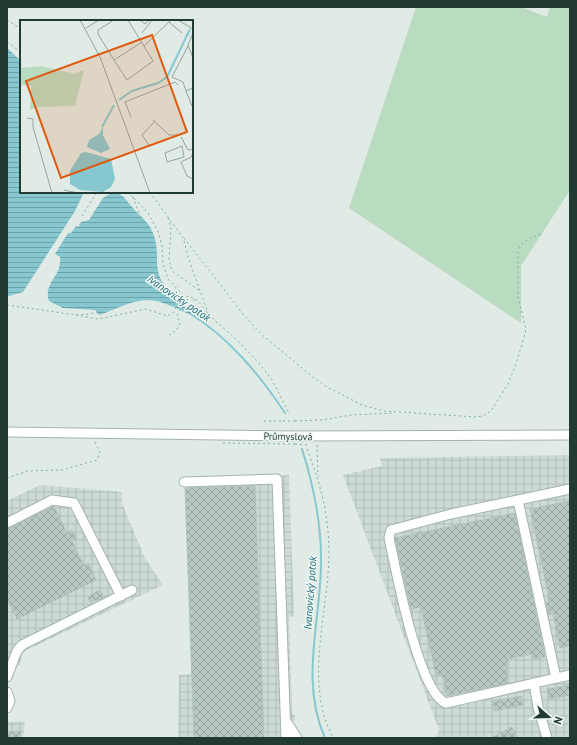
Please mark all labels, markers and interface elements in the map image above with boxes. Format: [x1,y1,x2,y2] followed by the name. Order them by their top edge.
[20,20,193,193] inset map
[144,272,214,325] water label: Ivanovický potok
[263,430,313,443] street label: Průmyslová
[300,555,320,630] water label: Ivanovický potok
[529,697,569,737] north arrow
[551,715,566,726] text: N

